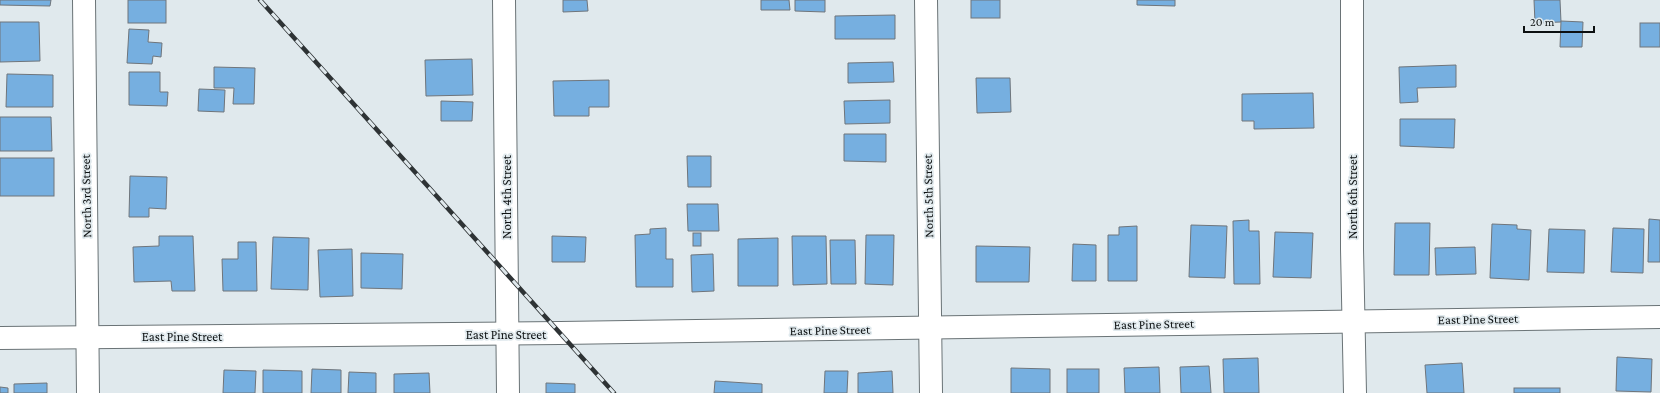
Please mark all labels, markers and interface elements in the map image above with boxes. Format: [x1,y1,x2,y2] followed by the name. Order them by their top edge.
[1524,8,1594,34] scale bar
[1530,15,1555,29] text: 20 m
[78,153,94,238] street label: North 3rd Street
[920,153,936,238] street label: North 5th Street
[499,154,514,239] street label: North 4th Street
[1345,154,1360,239] street label: North 6th Street
[1438,311,1519,327] street label: East Pine Street
[1114,316,1195,332] street label: East Pine Street
[790,322,871,338] street label: East Pine Street
[466,327,547,342] street label: East Pine Street
[142,329,223,344] street label: East Pine Street

